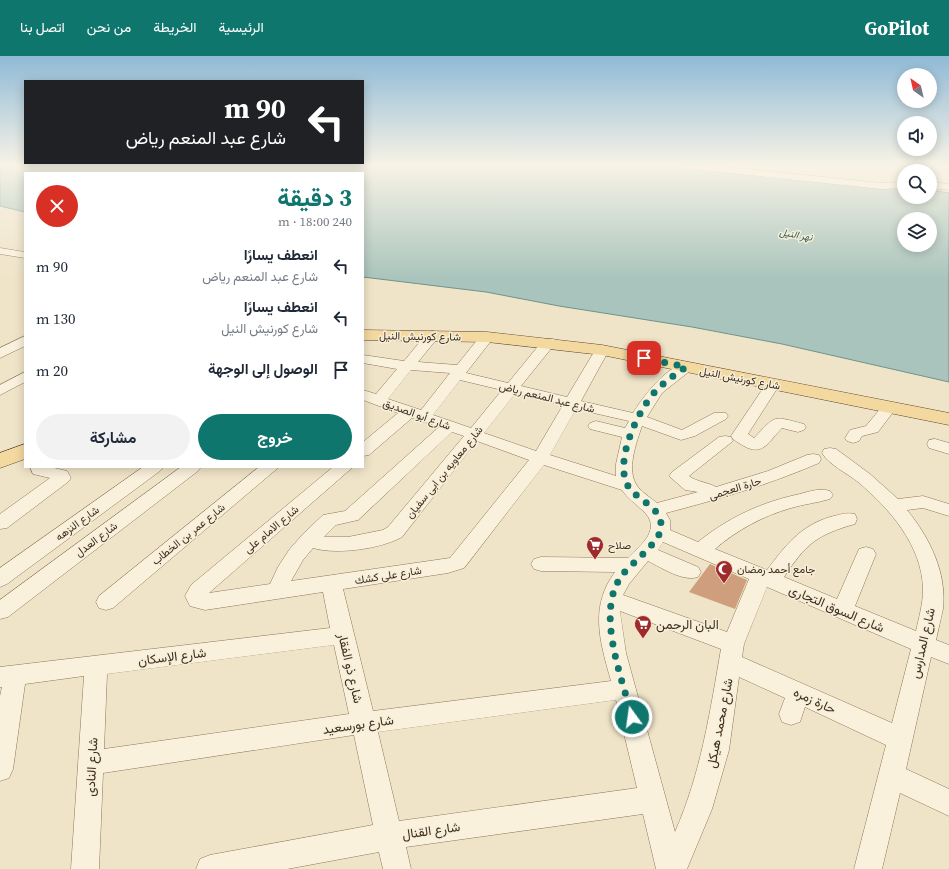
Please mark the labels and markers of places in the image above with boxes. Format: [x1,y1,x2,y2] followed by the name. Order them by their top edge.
[627,341,661,375] pin
[585,535,605,560] supermarket icon: صلاح
[608,538,631,553] place label: صلاح
[714,559,734,584] mosque icon: جامع أحمد رمضان
[737,562,815,577] place label: جامع أحمد رمضان
[633,614,653,639] supermarket icon: البان الرحمن
[656,616,719,633] place label: البان الرحمن

